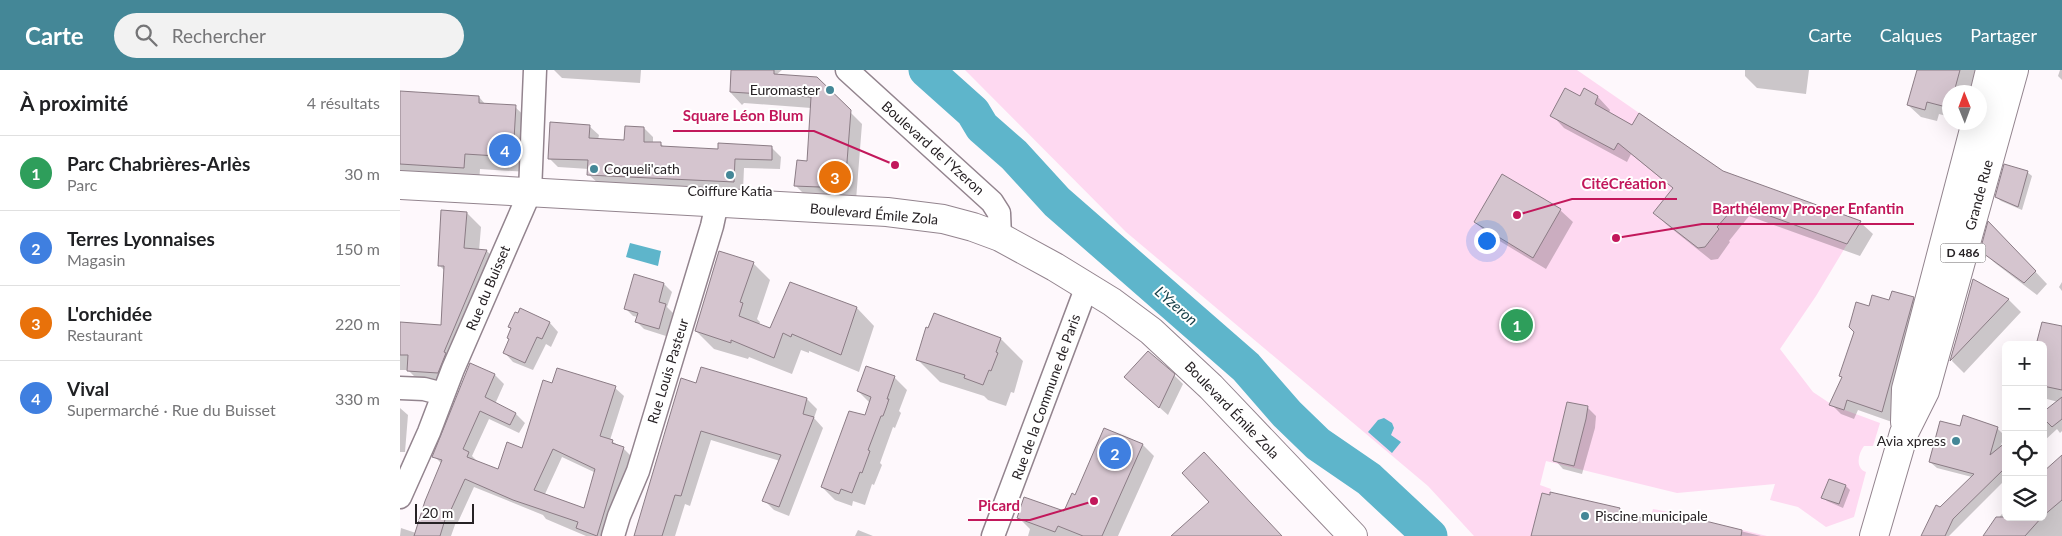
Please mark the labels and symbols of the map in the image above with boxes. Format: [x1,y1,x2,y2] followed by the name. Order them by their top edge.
[750,81,820,98] place label: Euromaster
[824,84,836,96] marker: Euromaster
[1942,85,1987,130] north arrow
[878,97,988,198] street label: Boulevard de l'Yzeron
[673,101,814,131] callout: Square Léon Blum
[683,106,803,124] text: Square Léon Blum
[489,131,521,169] pin: 4
[819,158,851,196] pin: 3
[1961,158,1996,232] street label: Grande Rue
[604,160,680,177] place label: Coqueli'cath
[588,163,600,175] marker: Coqueli'cath
[724,169,736,181] marker: Coiffure Katia
[1572,169,1677,199] callout: CitéCréation
[1582,174,1666,192] text: CitéCréation
[687,182,773,199] place label: Coiffure Katia
[1702,194,1914,224] callout: Barthélemy Prosper Enfantin
[809,199,939,228] street label: Boulevard Émile Zola
[1712,199,1904,217] text: Barthélemy Prosper Enfantin
[1474,228,1500,254] your location
[462,243,513,333] street label: Rue du Buisset
[1940,244,1986,262] road number: D 486
[1152,282,1202,329] water label: L'Yzeron
[1501,306,1533,344] pin: 1
[1008,312,1083,482] street label: Rue de la Commune de Paris
[643,316,692,426] street label: Rue Louis Pasteur
[1181,357,1283,462] street label: Boulevard Émile Zola
[1877,432,1946,449] place label: Avia xpress
[1099,434,1131,472] pin: 2
[1950,435,1962,447] marker: Avia xpress
[968,490,1030,520] callout: Picard
[978,496,1020,514] text: Picard
[415,501,474,524] scale bar
[1595,507,1708,524] place label: Piscine municipale
[1579,510,1591,522] marker: Piscine municipale

